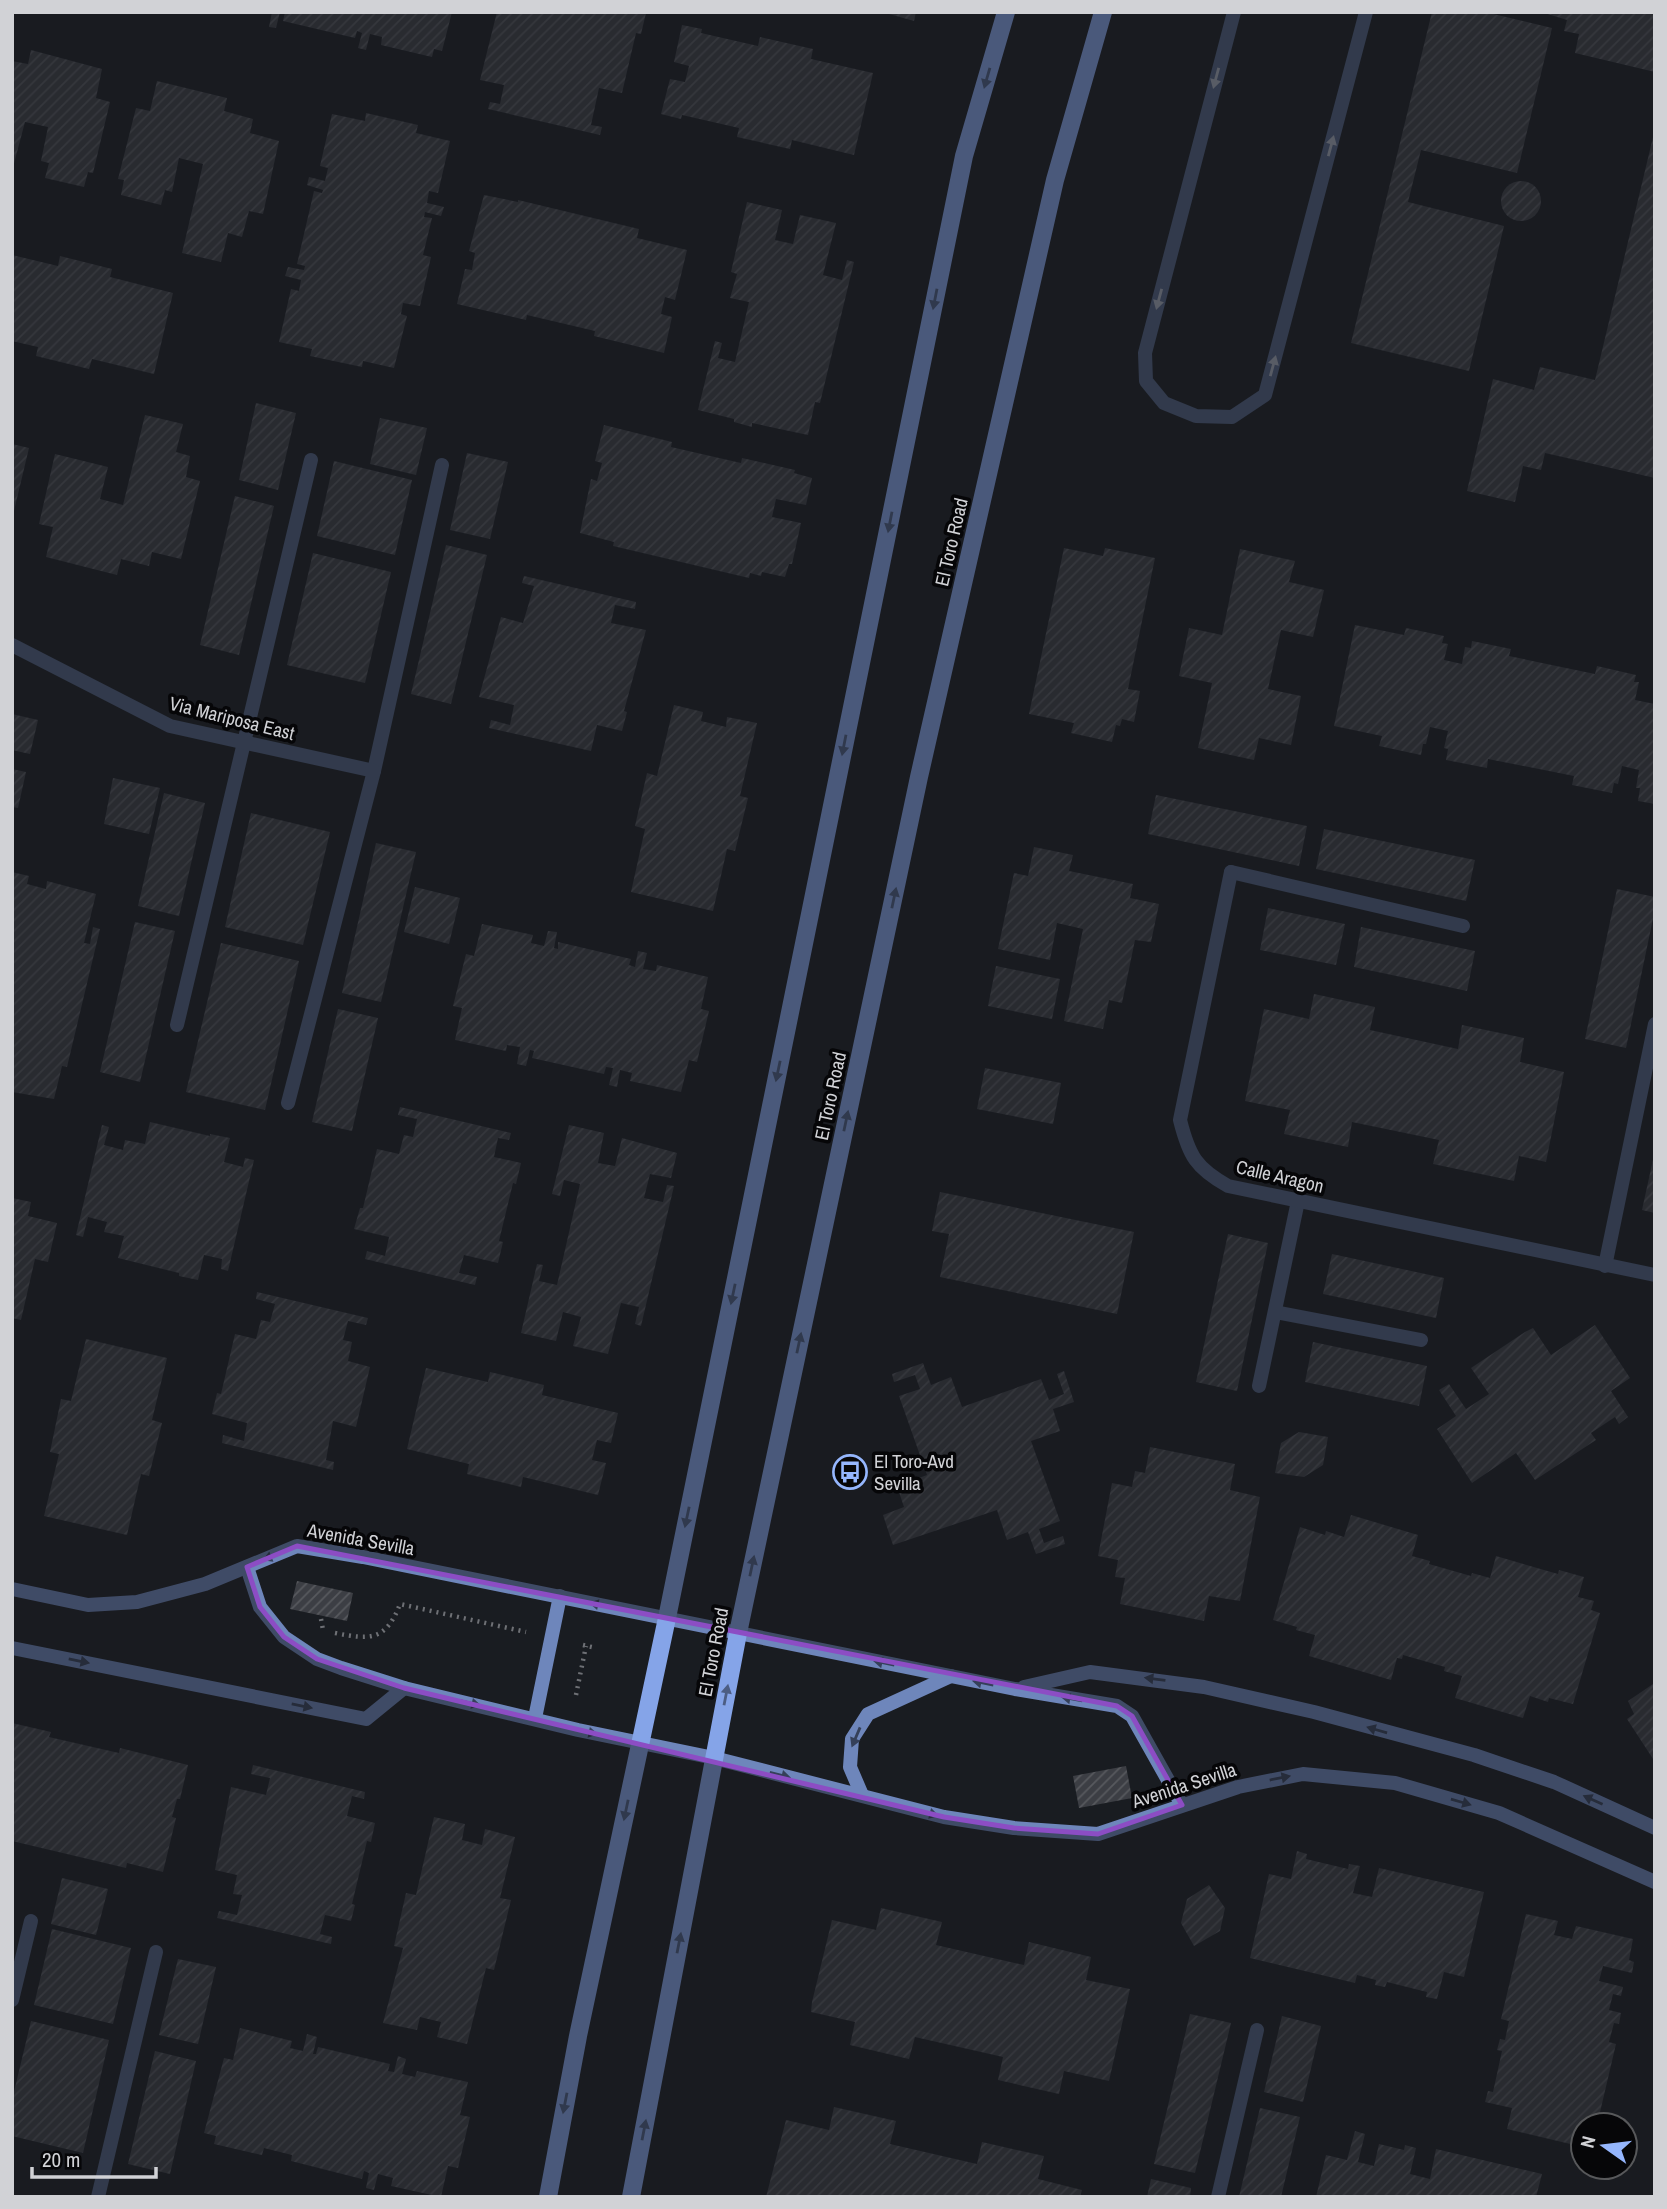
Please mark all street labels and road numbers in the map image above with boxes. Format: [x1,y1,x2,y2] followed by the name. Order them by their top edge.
[928,495,974,589] street label: El Toro Road
[167,690,298,746] street label: Via Mariposa East
[808,1049,852,1143] street label: El Toro Road
[1234,1153,1326,1199] street label: Calle Aragon
[305,1517,417,1561] street label: Avenida Sevilla
[692,1605,734,1699] street label: El Toro Road
[1128,1756,1240,1814] street label: Avenida Sevilla

